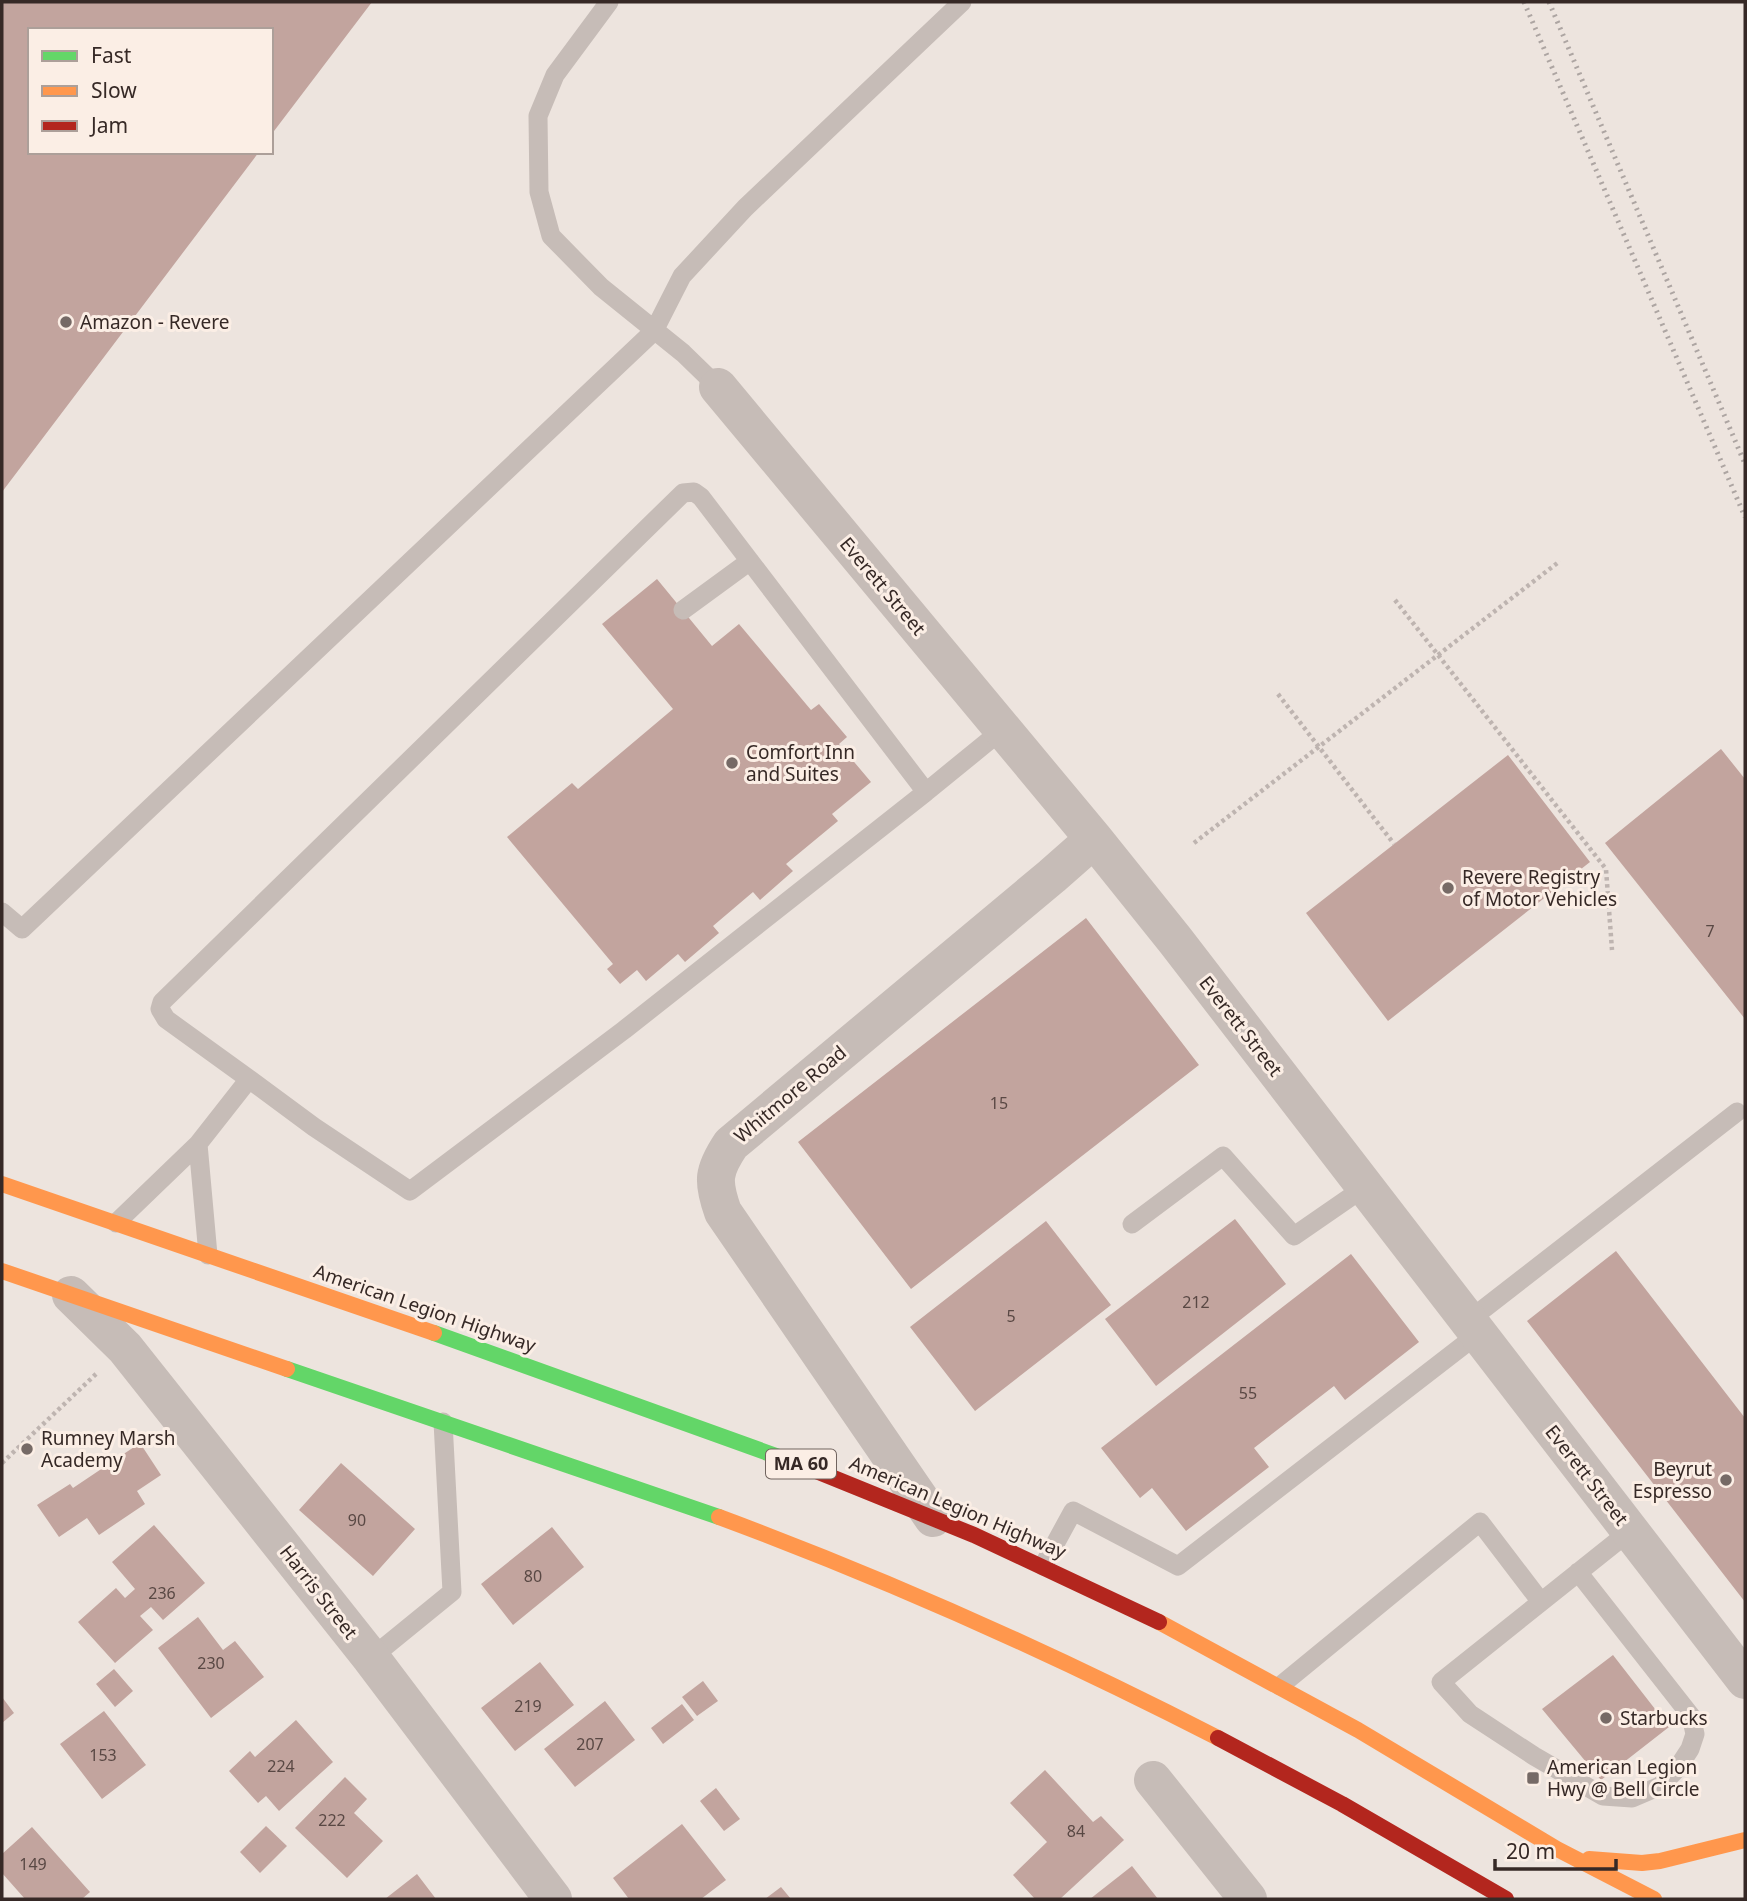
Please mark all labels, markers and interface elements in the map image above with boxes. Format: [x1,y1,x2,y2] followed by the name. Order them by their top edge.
[28,28,273,154] legend
[91,41,132,69] text: Fast
[91,76,137,104] text: Slow
[89,111,128,139] text: Jam
[80,309,229,335] place label: Amazon - Revere
[58,314,74,330] marker: Amazon - Revere
[834,531,932,641] street label: Everett Street
[746,739,855,787] place label: Comfort Inn and Suites
[724,755,740,771] marker: Comfort Inn and Suites
[1462,864,1617,912] place label: Revere Registry of Motor Vehicles
[1440,880,1456,896] marker: Revere Registry of Motor Vehicles
[1705,920,1715,942] house number: 7
[1194,970,1289,1082] street label: Everett Street
[728,1039,852,1149] street label: Whitmore Road
[990,1092,1008,1114] house number: 15
[311,1258,540,1358] street label: American Legion Highway
[1182,1291,1210,1313] house number: 212
[1006,1305,1016,1327] house number: 5
[1239,1382,1257,1404] house number: 55
[1540,1419,1635,1531] street label: Everett Street
[41,1425,176,1473] place label: Rumney Marsh Academy
[19,1441,35,1457] marker: Rumney Marsh Academy
[766,1450,836,1478] road number: MA 60
[846,1450,1071,1565] street label: American Legion Highway
[1633,1456,1712,1504] place label: Beyrut Espresso
[1718,1472,1734,1488] marker: Beyrut Espresso
[348,1509,366,1531] house number: 90
[274,1540,364,1644] street label: Harris Street
[524,1565,542,1587] house number: 80
[148,1582,176,1604] house number: 236
[197,1652,225,1674] house number: 230
[514,1695,542,1717] house number: 219
[1620,1705,1708,1731] place label: Starbucks
[1598,1710,1614,1726] marker: Starbucks
[576,1733,604,1755] house number: 207
[89,1744,117,1766] house number: 153
[1547,1754,1700,1802] place label: American Legion Hwy @ Bell Circle
[267,1755,295,1777] house number: 224
[1525,1770,1541,1786] marker: American Legion Hwy @ Bell Circle
[318,1809,346,1831] house number: 222
[1067,1820,1085,1842] house number: 84
[1495,1828,1616,1872] scale bar
[1506,1837,1555,1865] text: 20 m
[19,1853,47,1875] house number: 149

